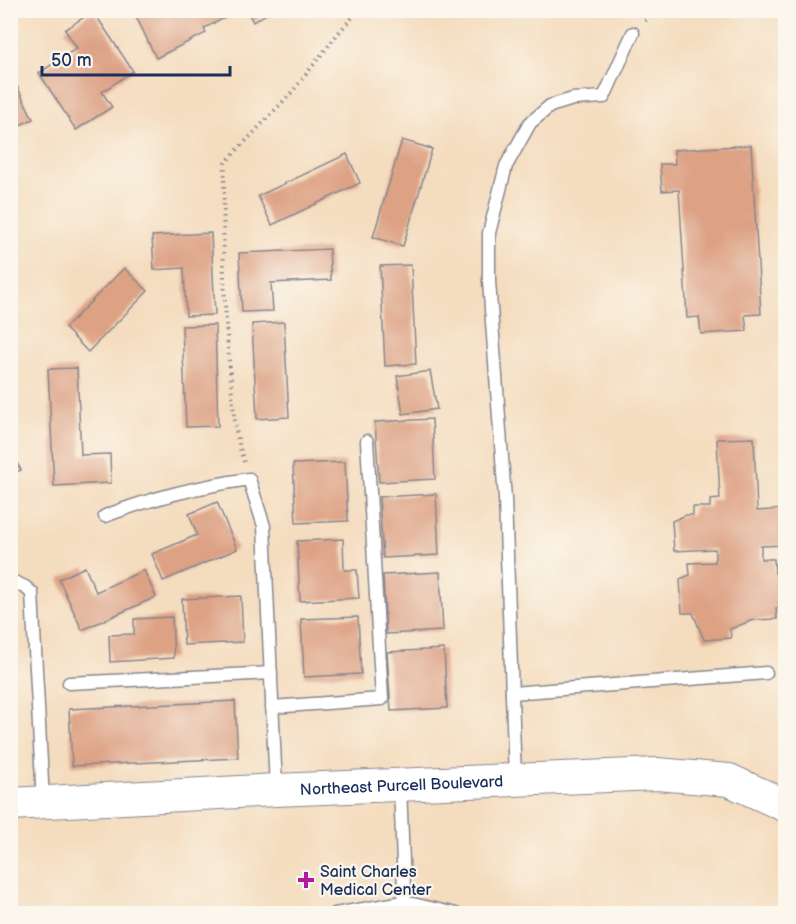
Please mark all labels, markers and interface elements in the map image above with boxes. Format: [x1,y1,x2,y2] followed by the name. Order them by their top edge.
[42,39,230,77] scale bar
[51,50,92,71] text: 50 m
[300,772,504,800] street label: Northeast Purcell Boulevard
[320,863,431,900] place label: Saint Charles Medical Center
[297,871,315,889] marker: Saint Charles Medical Center

